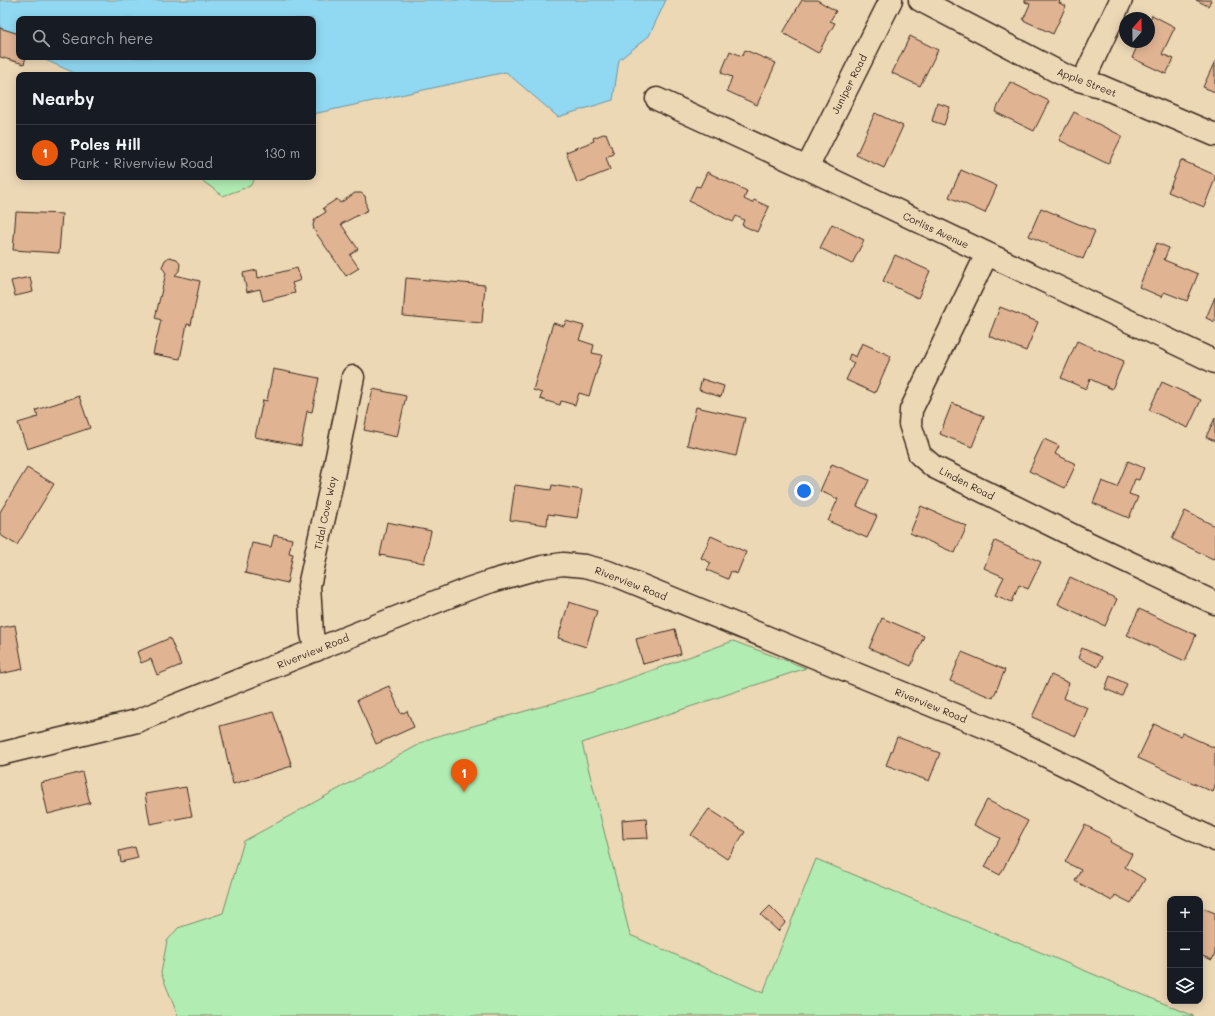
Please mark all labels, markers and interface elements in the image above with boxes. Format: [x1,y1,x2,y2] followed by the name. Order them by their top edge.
[1119,12,1155,48] north arrow
[16,16,316,60] search box
[30,27,52,49] icon: search
[62,28,153,48] text: Search here
[828,52,870,116] street label: Juniper Road
[1055,64,1119,100] street label: Apple Street
[32,87,94,109] text: Nearby
[70,134,141,154] text: Poles Hill
[42,144,48,161] text: 1
[264,144,300,161] text: 130 m
[70,154,213,171] text: Park · Riverview Road
[901,209,971,251] street label: Corliss Avenue
[937,463,997,503] street label: Linden Road
[310,475,340,551] street label: Tidal Cove Way
[794,481,814,501] your location
[593,563,669,603] street label: Riverview Road
[275,630,351,672] street label: Riverview Road
[893,684,969,726] street label: Riverview Road
[451,759,477,792] pin: 1
[1167,896,1203,1004] map controls
[1167,896,1203,932] button: +
[1167,932,1203,968] button: −
[1167,968,1203,1004] button: layers

